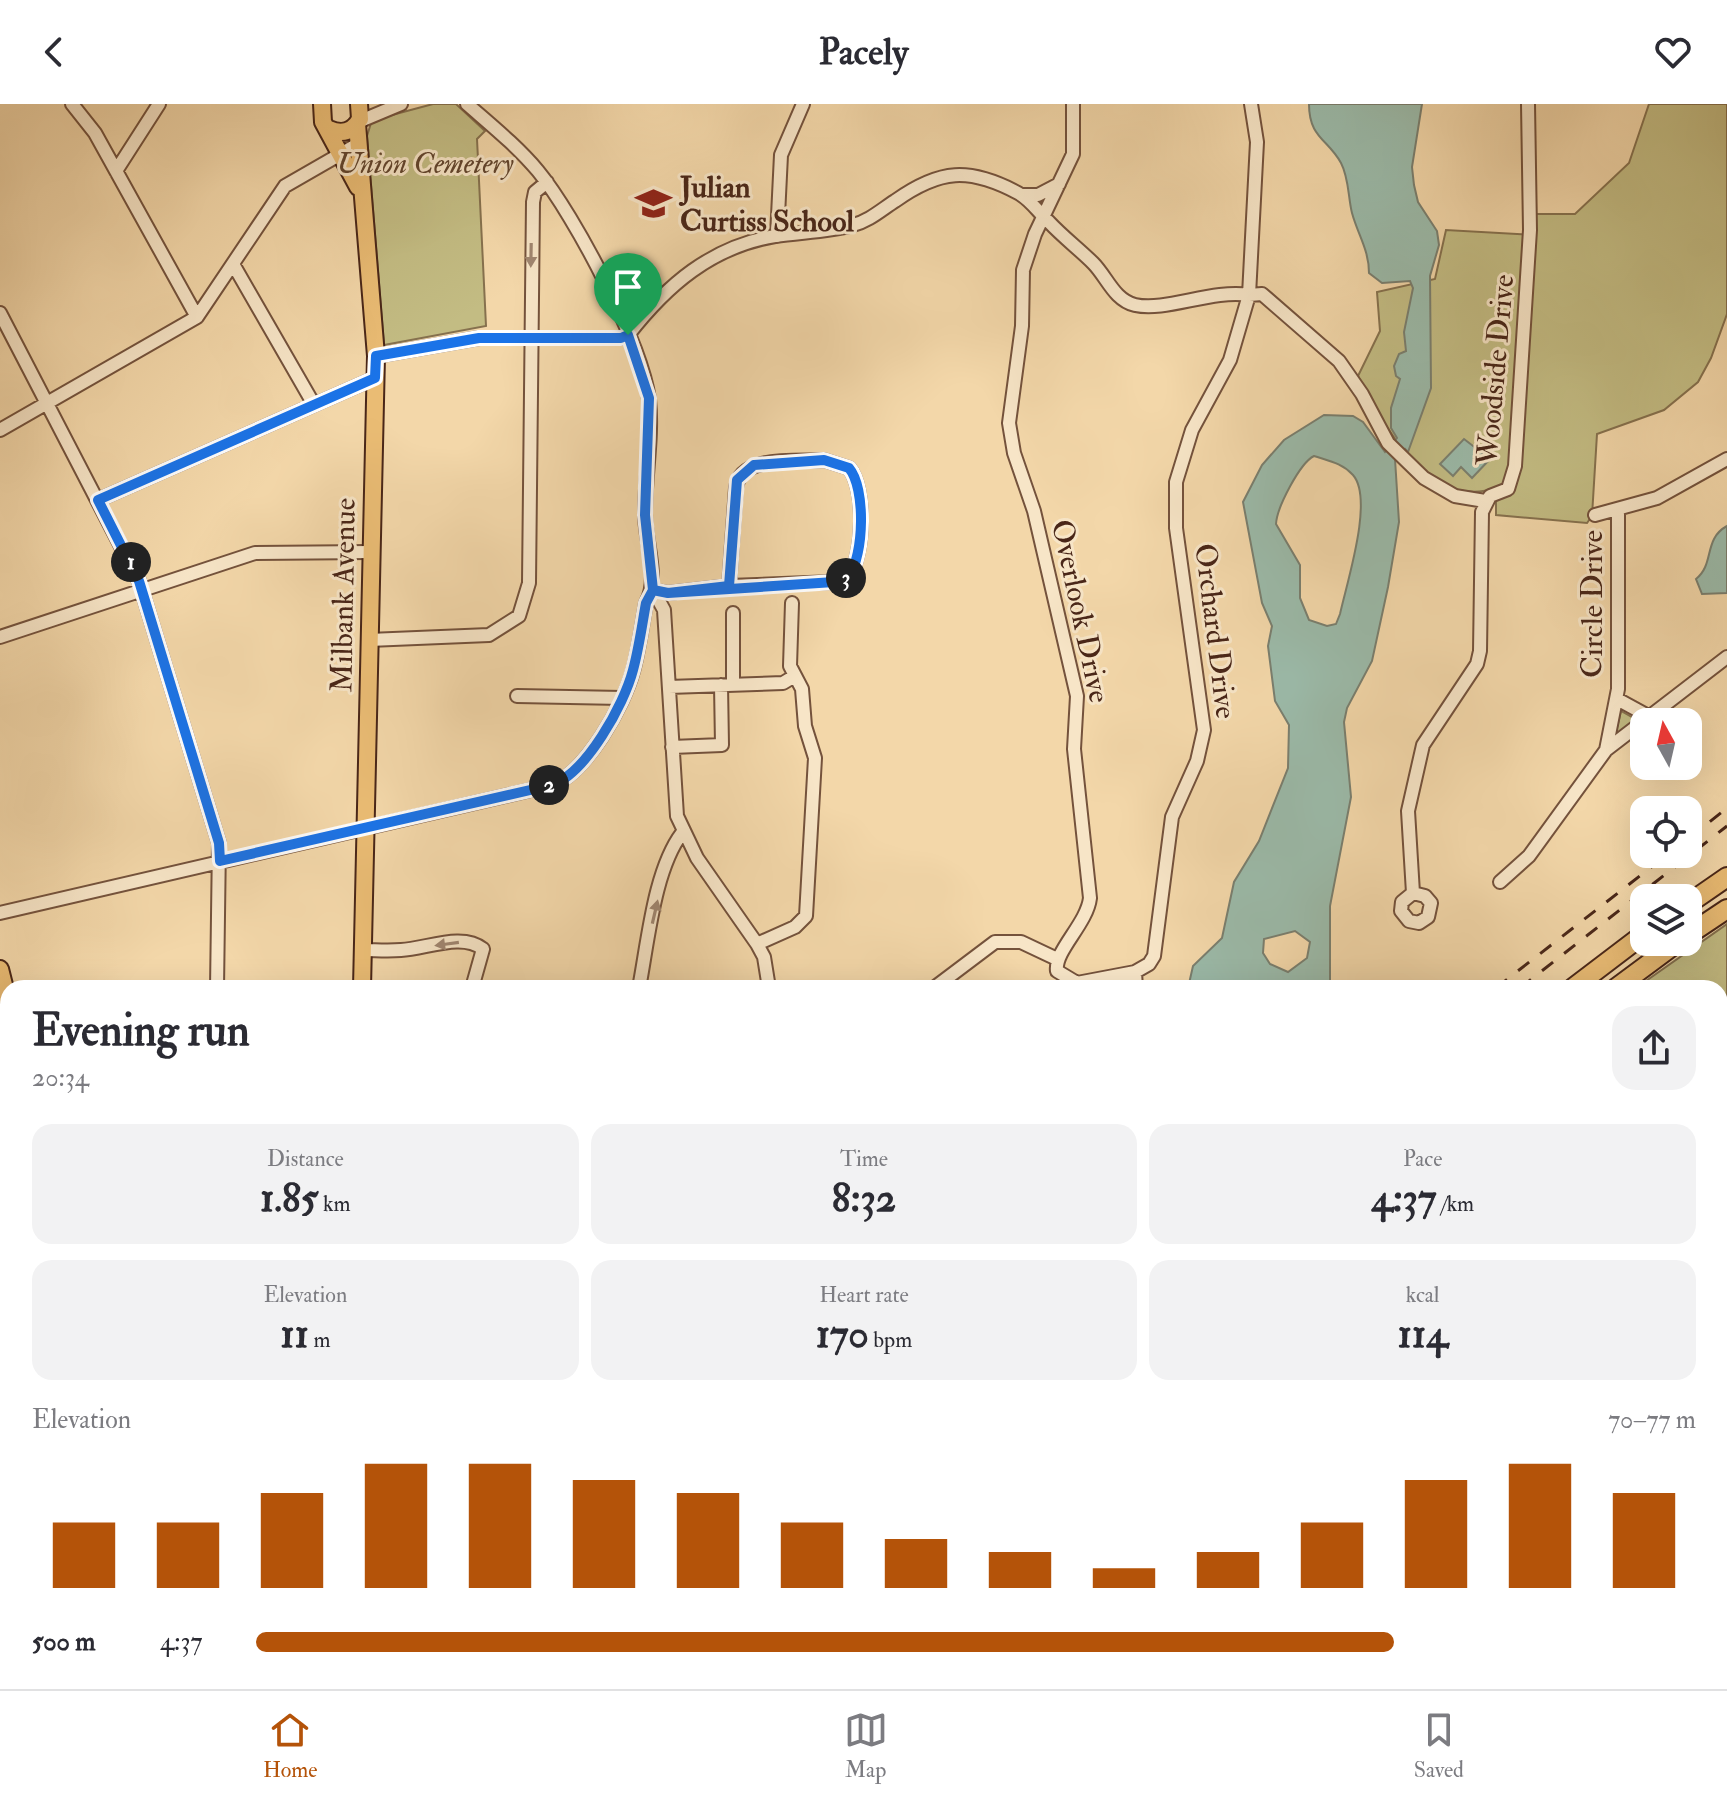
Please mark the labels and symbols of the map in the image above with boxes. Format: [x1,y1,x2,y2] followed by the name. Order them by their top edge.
[336,145,515,182] park label: Union Cemetery
[678,169,854,240] place label: Julian Curtiss School
[635,185,673,223] school or university icon: Julian Curtiss School
[525,243,538,268] one-way arrow
[594,253,662,335] pin
[1469,273,1522,468] street label: Woodside Drive
[323,497,364,693] street label: Milbank Avenue
[1043,516,1118,706] street label: Overlook Drive
[1574,530,1611,678] street label: Circle Drive
[1186,541,1245,721] street label: Orchard Drive
[111,542,151,582] pin: 1
[826,558,866,598] pin: 3
[1630,708,1702,780] north arrow
[529,765,569,805] pin: 2
[649,899,662,924] one-way arrow
[435,938,460,951] one-way arrow

